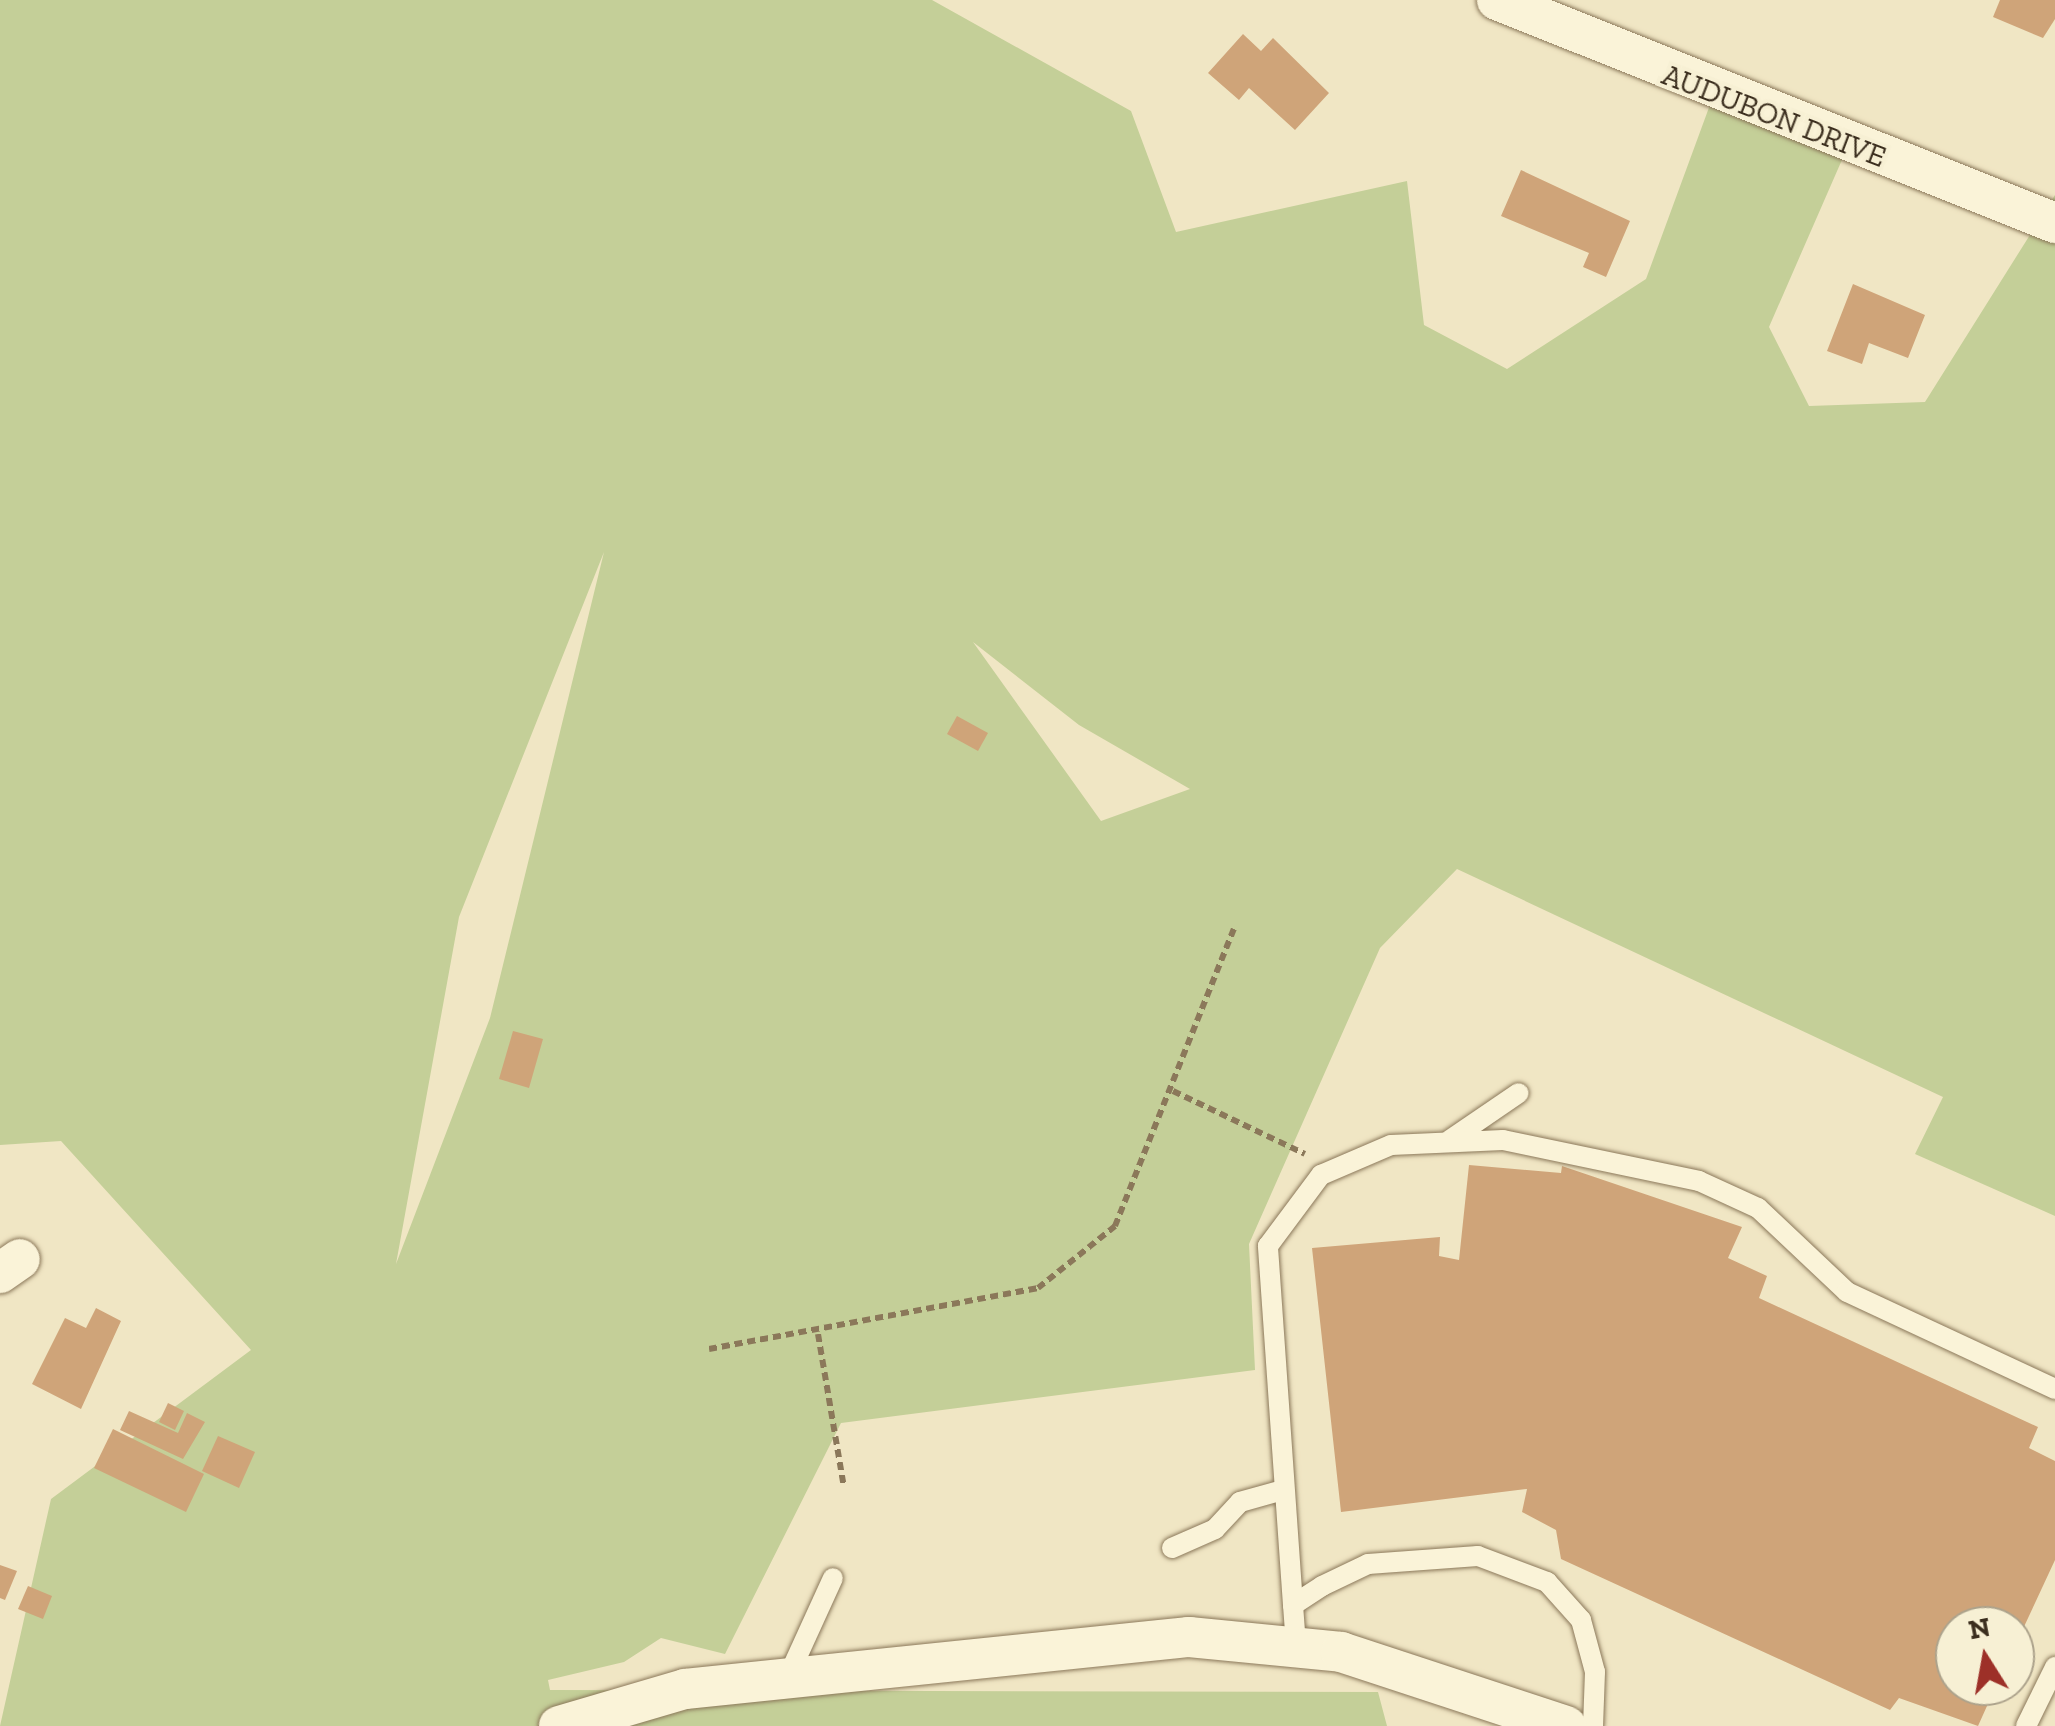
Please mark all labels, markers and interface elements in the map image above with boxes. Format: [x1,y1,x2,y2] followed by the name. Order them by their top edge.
[1657,57,1891,175] street label: AUDUBON DRIVE
[1935,1606,2035,1706] north arrow
[1966,1610,1993,1646] text: N

